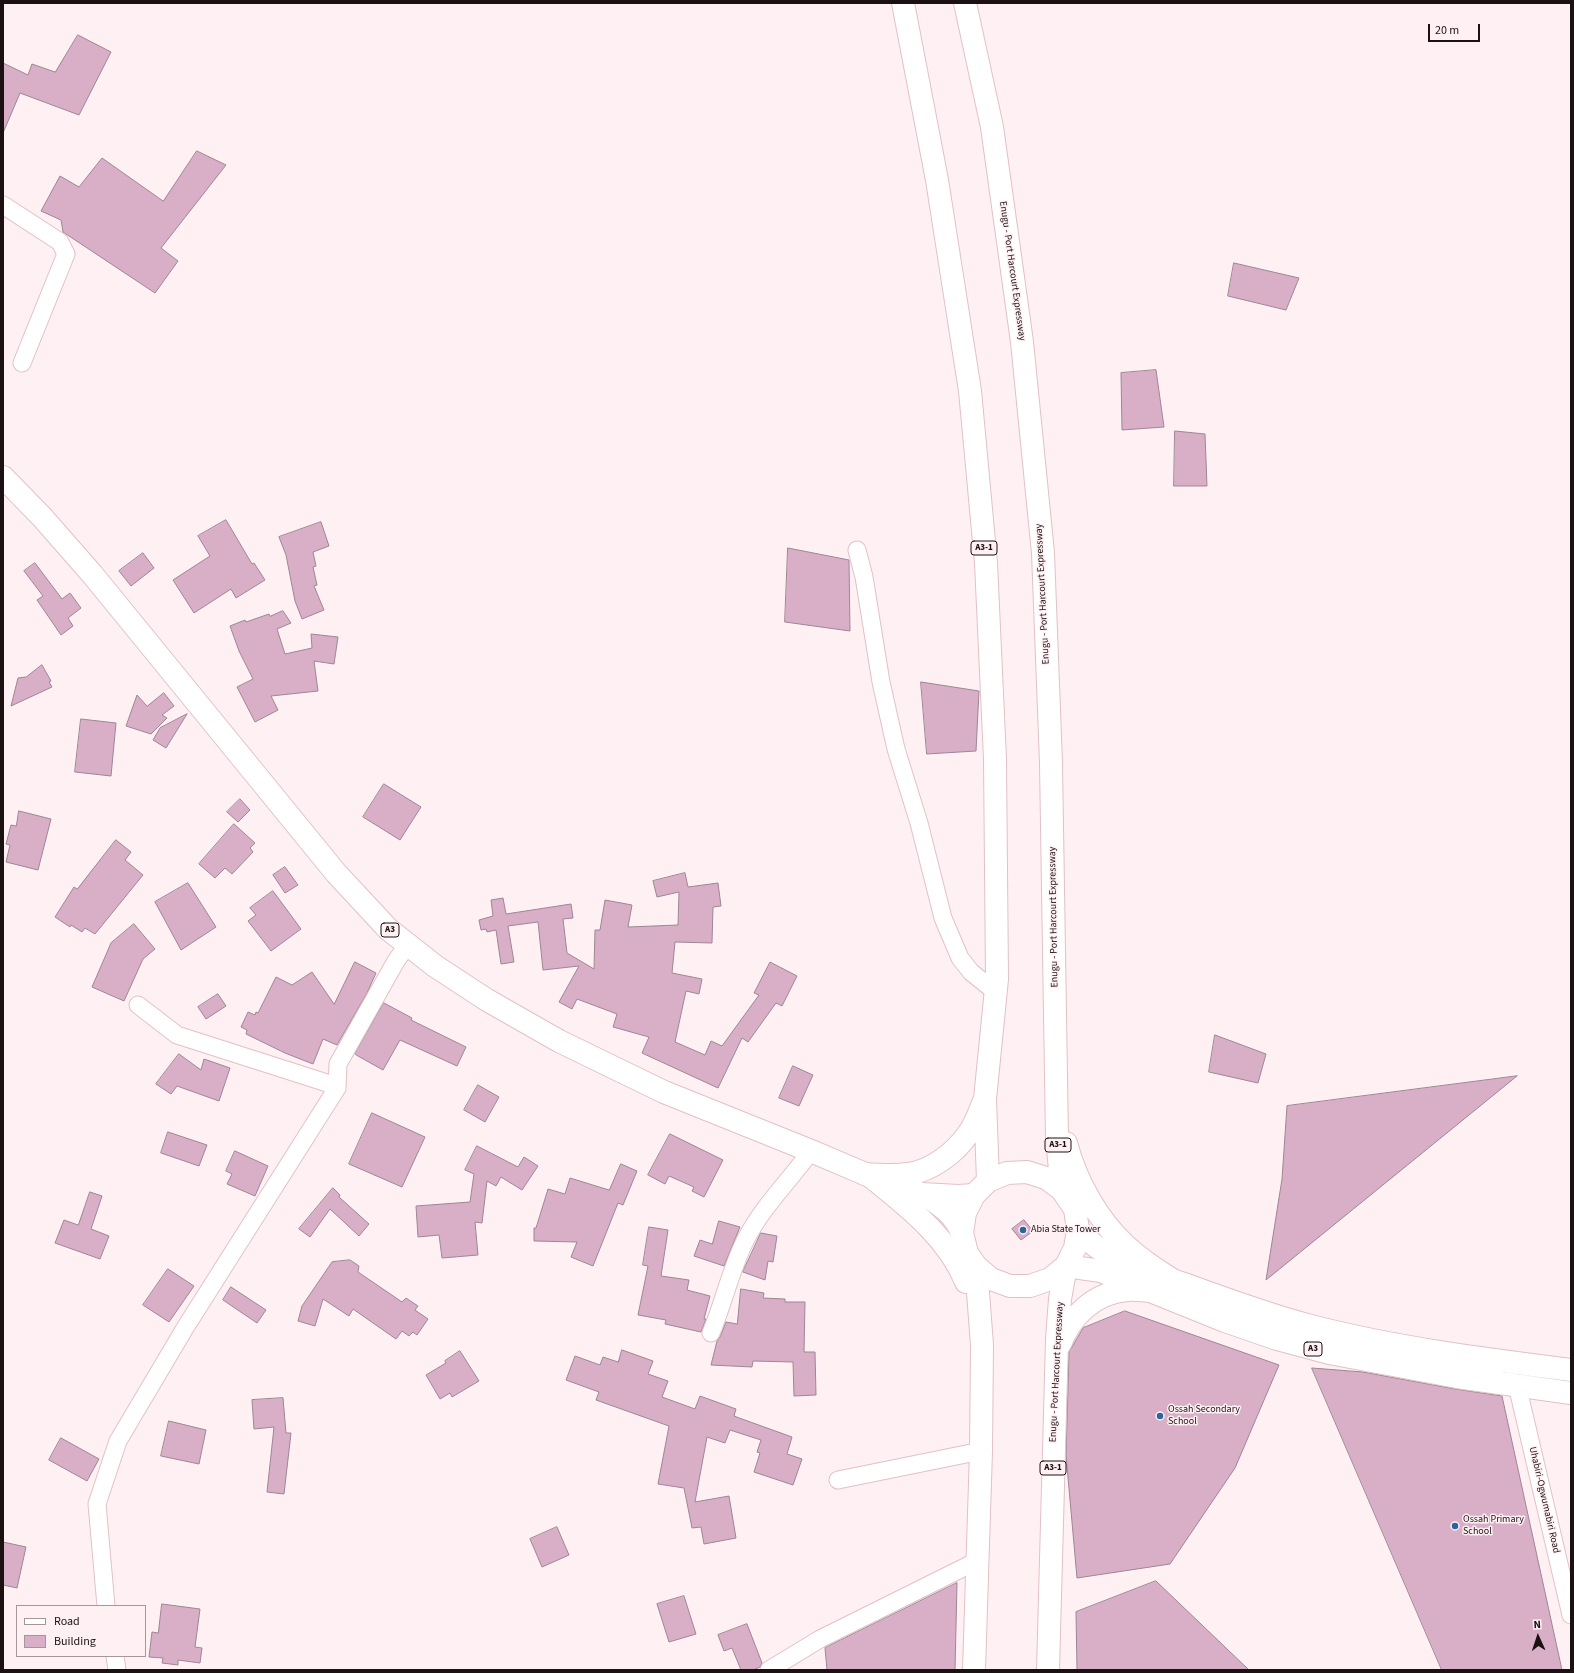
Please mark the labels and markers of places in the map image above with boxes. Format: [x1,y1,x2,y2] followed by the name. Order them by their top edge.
[1031,1224,1101,1236] place label: Abia State Tower
[1018,1225,1028,1235] marker: Abia State Tower
[1168,1404,1240,1428] place label: Ossah Secondary School
[1155,1411,1165,1421] marker: Ossah Secondary School
[1463,1514,1524,1538] place label: Ossah Primary School
[1450,1521,1460,1531] marker: Ossah Primary School

